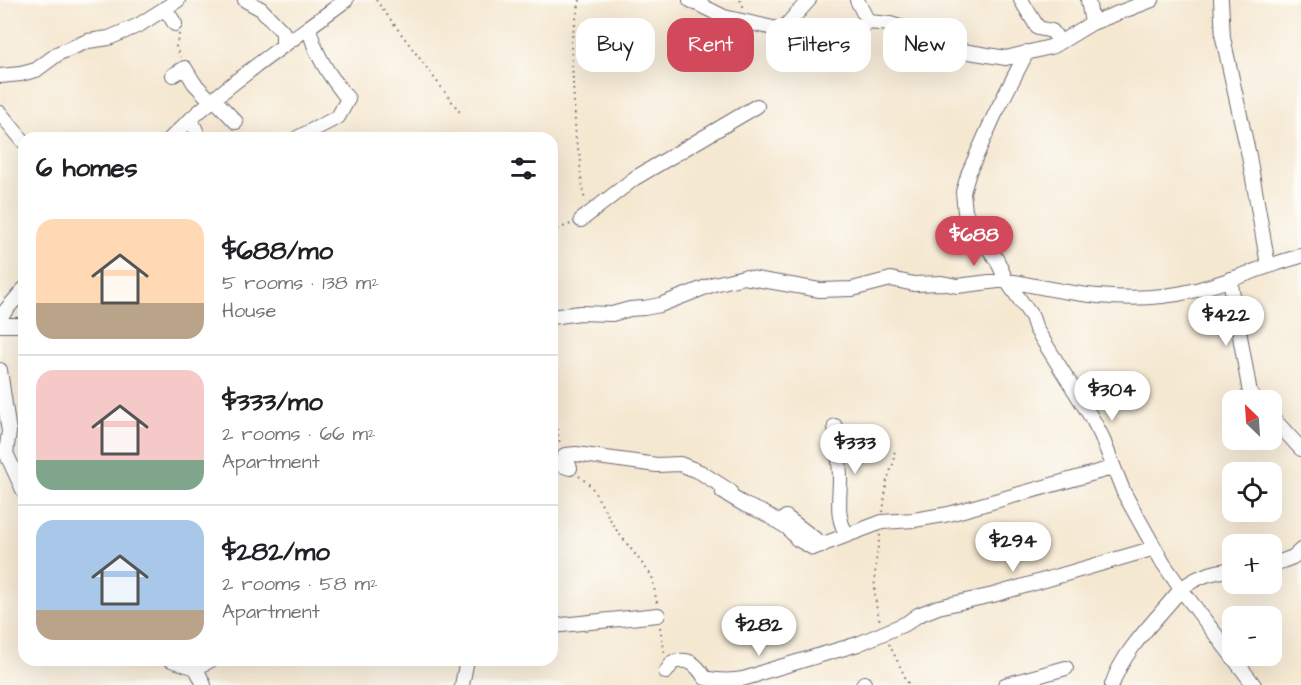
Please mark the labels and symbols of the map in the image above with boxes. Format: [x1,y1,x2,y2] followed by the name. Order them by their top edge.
[938,216,1010,267] pin: $688
[1190,296,1262,347] pin: $422
[1076,371,1148,422] pin: $304
[1222,390,1282,450] north arrow
[819,424,891,475] pin: $333
[977,522,1049,573] pin: $294
[723,606,795,657] pin: $282

